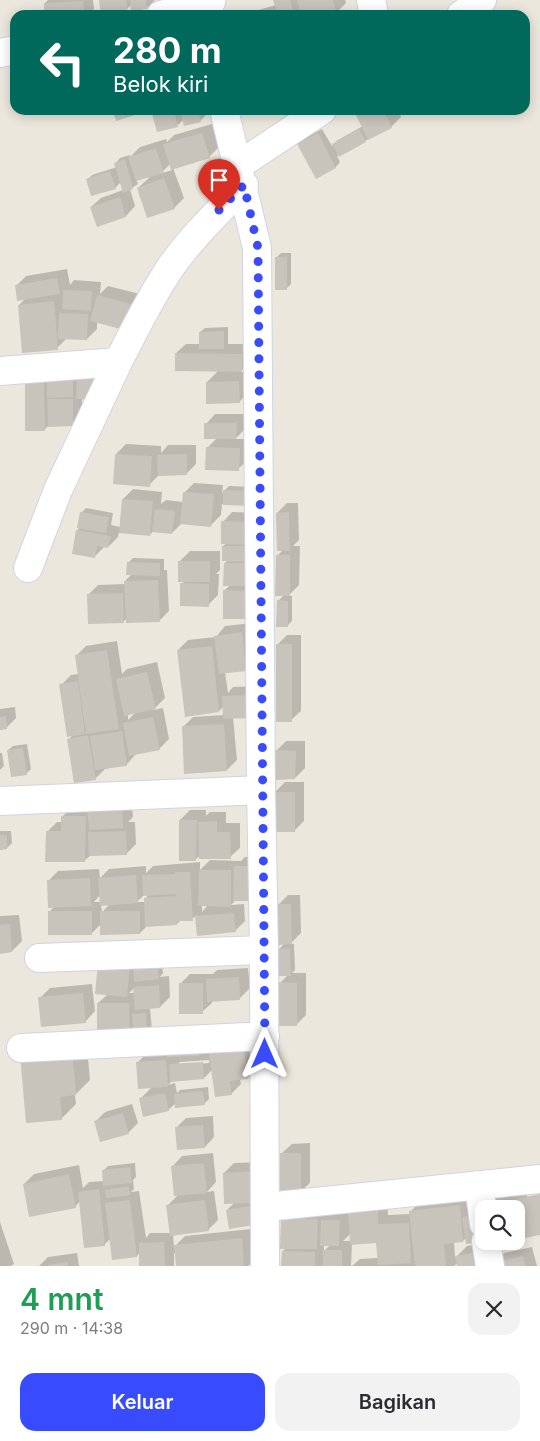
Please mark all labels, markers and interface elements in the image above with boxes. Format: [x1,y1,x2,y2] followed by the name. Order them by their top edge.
[113,29,222,71] text: 280 m
[30,30,95,95] icon: left
[113,71,208,97] text: Belok kiri
[198,159,240,210] pin
[205,166,233,194] icon: arrive
[238,1027,290,1079] position arrow
[475,1200,525,1250] map controls
[475,1200,525,1250] button: search
[20,1281,104,1317] text: 4 mnt
[468,1283,520,1335] button: close
[20,1318,123,1338] text: 290 m · 14:38
[20,1373,265,1431] button: Keluar
[275,1373,520,1431] button: Bagikan

